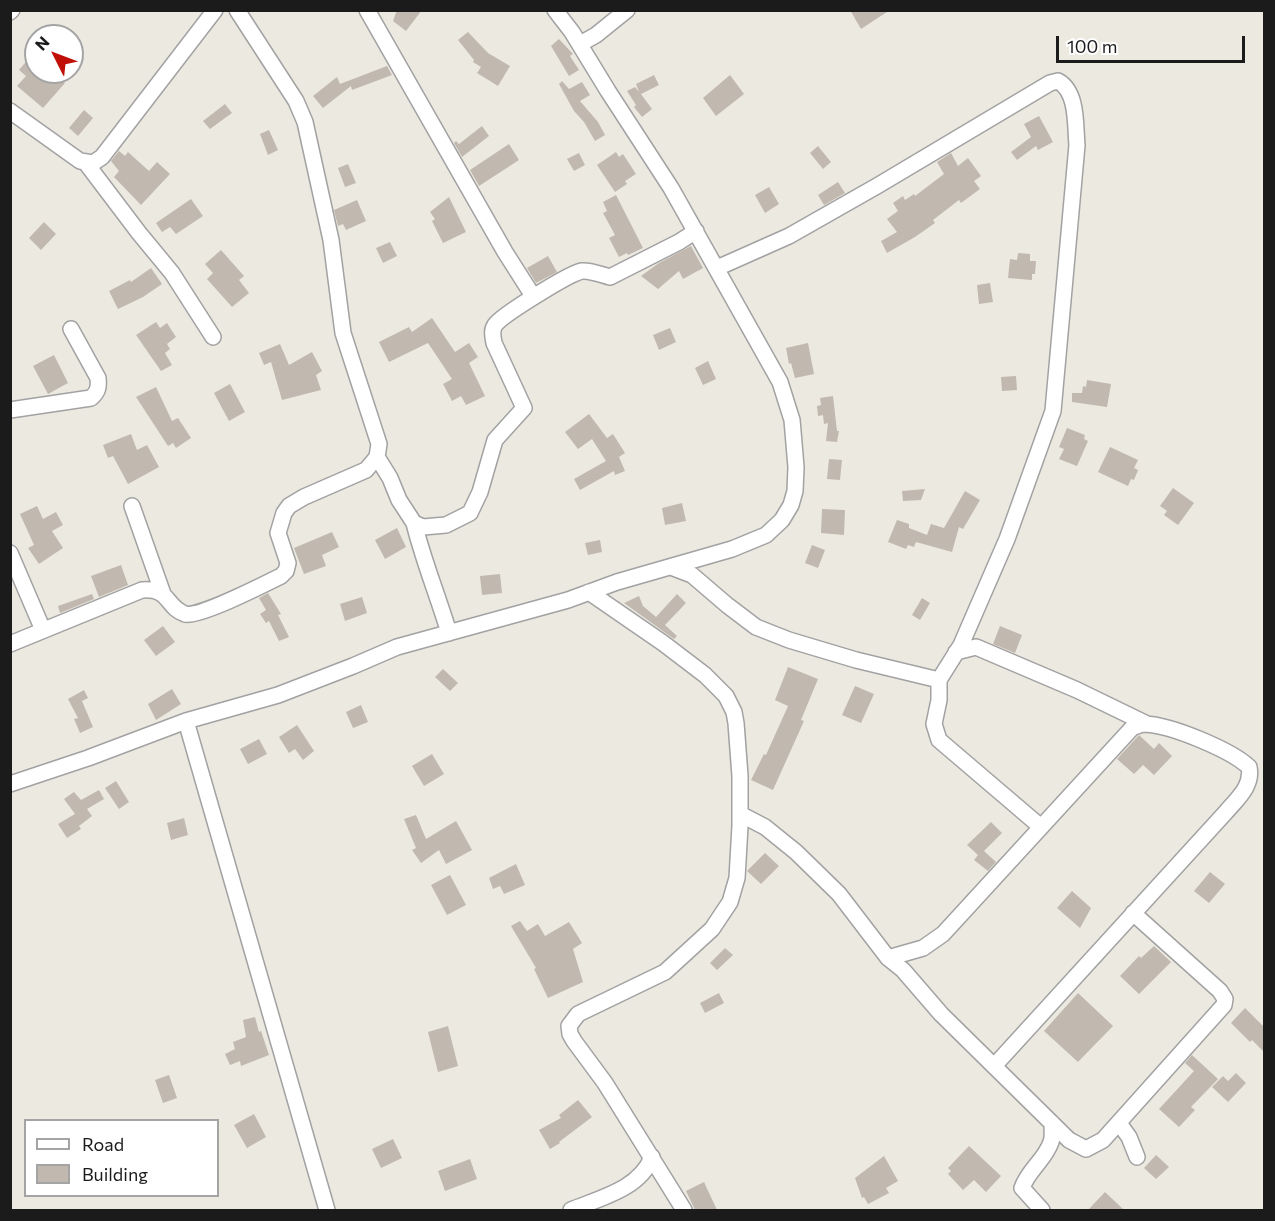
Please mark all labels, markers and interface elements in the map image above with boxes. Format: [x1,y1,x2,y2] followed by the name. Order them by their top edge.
[24,24,84,84] north arrow
[1059,24,1248,62] scale bar
[31,32,53,54] text: N
[1067,35,1117,57] text: 100 m
[24,1119,219,1197] legend
[82,1133,124,1155] text: Road
[82,1163,148,1185] text: Building

